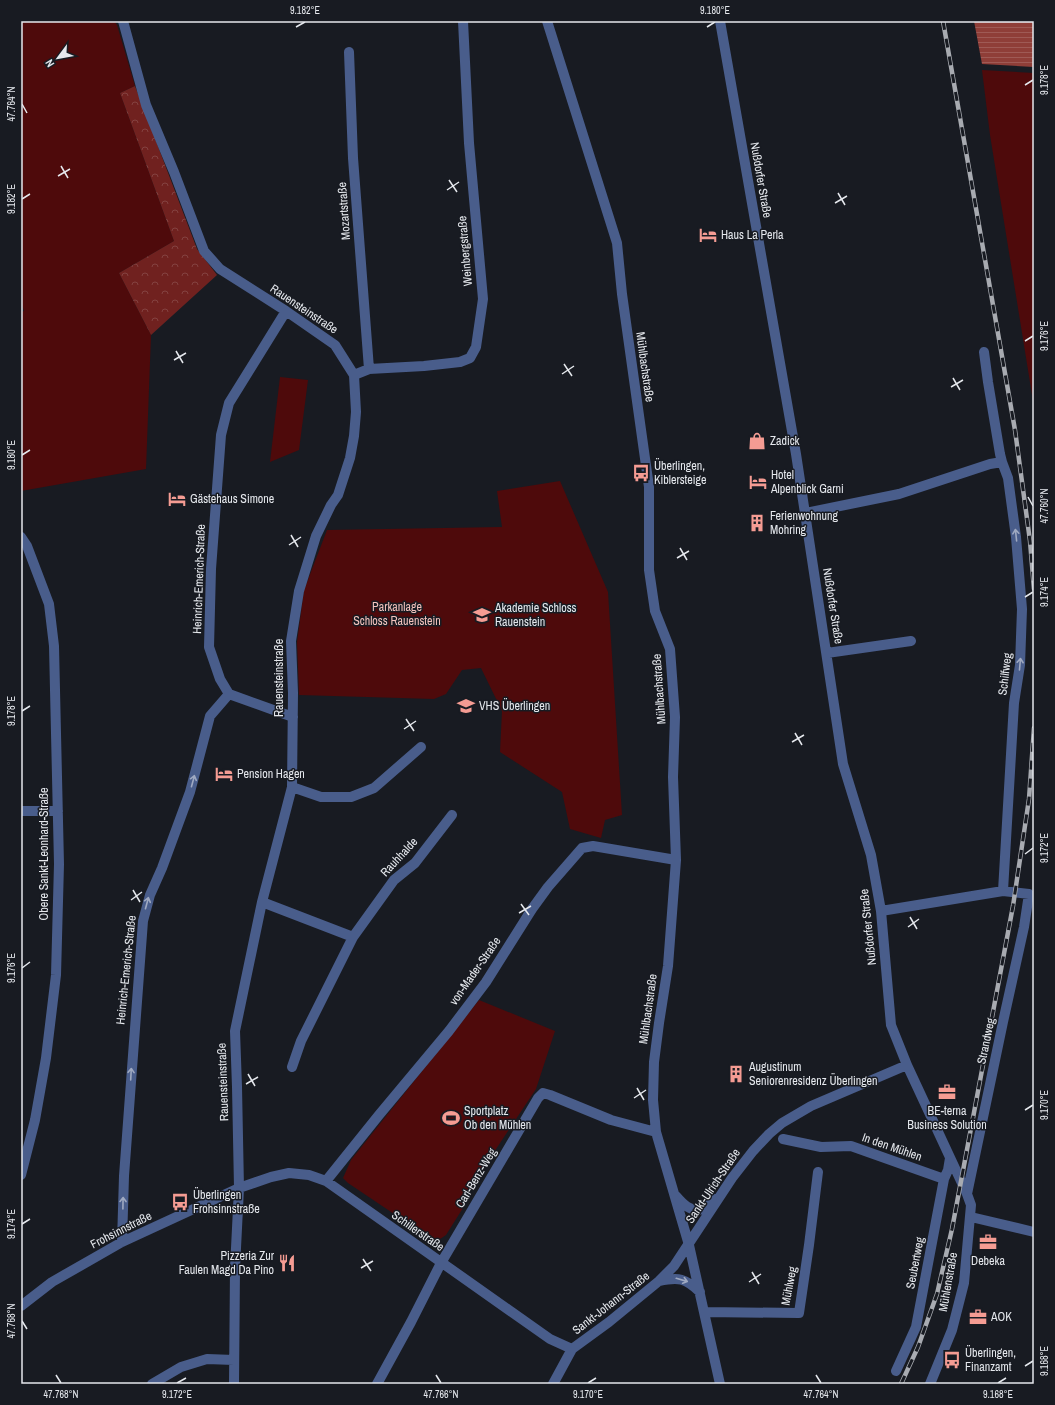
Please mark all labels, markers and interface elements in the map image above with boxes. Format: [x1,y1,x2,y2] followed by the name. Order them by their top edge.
[290,4,320,17] text: 9.182°E
[700,4,730,17] text: 9.180°E
[38,38,78,78] north arrow
[42,57,57,70] text: N
[1038,65,1051,95] text: 9.178°E
[5,86,18,122] text: 47.764°N
[746,141,776,219] street label: Nußdorfer Straße
[334,182,354,240] street label: Mozartstraße
[5,184,18,214] text: 9.182°E
[454,215,476,287] street label: Weinbergstraße
[698,225,718,245] hotel icon: Haus La Perla
[721,227,784,243] place label: Haus La Perla
[267,280,341,338] street label: Rauensteinstraße
[1038,321,1051,351] text: 9.176°E
[632,331,658,403] street label: Mühlbachstraße
[747,431,767,451] shop icon: Zadick
[770,433,800,449] place label: Zadick
[5,440,18,470] text: 9.180°E
[654,457,707,488] place label: Überlingen, Kiblersteige
[631,463,651,483] bus stop icon: Überlingen, Kiblersteige
[770,467,844,497] place label: Hotel Alpenblick Garni
[748,472,768,492] hotel icon: Hotel Alpenblick Garni
[1038,488,1051,524] text: 47.760°N
[167,489,187,509] hotel icon: Gästehaus Simone
[190,491,274,507] place label: Gästehaus Simone
[770,508,838,538] place label: Ferienwohnung Mohring
[747,513,767,533] building icon: Ferienwohnung Mohring
[189,524,209,634] street label: Heinrich-Emerich-Straße
[1012,529,1019,542] one-way arrow
[819,567,847,645] street label: Nußdorfer Straße
[1038,577,1051,607] text: 9.174°E
[353,599,441,629] park label: Parkanlage Schloss Rauenstein
[494,600,577,630] place label: Akademie Schloss Rauenstein
[472,605,492,625] school or university icon: Akademie Schloss Rauenstein
[271,639,287,717] street label: Rauensteinstraße
[994,651,1016,696] street label: Schilfweg
[649,653,669,725] street label: Mühlbachstraße
[1016,658,1024,671] one-way arrow
[5,696,18,726] text: 9.178°E
[456,696,476,716] school or university icon: VHS Überlingen
[479,697,550,714] place label: VHS Überlingen
[214,764,234,784] hotel icon: Pension Hagen
[237,766,305,782] place label: Pension Hagen
[190,775,198,788] one-way arrow
[36,788,52,920] street label: Obere Sankt-Leonhard-Straße
[1038,833,1051,863] text: 9.172°E
[377,834,421,880] street label: Rauhhalde
[856,888,880,966] street label: Nußdorfer Straße
[144,896,152,909] one-way arrow
[112,915,140,1025] street label: Heinrich-Emerich-Straße
[446,934,504,1008] street label: von-Mader-Straße
[5,953,18,983] text: 9.176°E
[635,973,661,1045] street label: Mühlbachstraße
[973,1016,999,1066] street label: Strandweg
[214,1043,232,1121] street label: Rauensteinstraße
[748,1059,878,1089] place label: Augustinum Seniorenresidenz Überlingen
[726,1064,746,1084] building icon: Augustinum Seniorenresidenz Überlingen
[127,1068,135,1081] one-way arrow
[937,1082,957,1102] office icon: BE-terna Business Solution
[1038,1090,1051,1120] text: 9.170°E
[464,1103,531,1133] place label: Sportplatz Ob den Mühlen
[907,1103,987,1133] place label: BE-terna Business Solution
[441,1108,461,1128] sports icon: Sportplatz Ob den Mühlen
[860,1129,924,1165] street label: In den Mühlen
[452,1145,500,1211] street label: Carl-Benz-Weg
[682,1145,744,1227] street label: Sankt-Ulrich-Straße
[193,1186,260,1217] place label: Überlingen Frohsinnstraße
[170,1192,190,1212] bus stop icon: Überlingen Frohsinnstraße
[119,1197,127,1210] one-way arrow
[389,1207,447,1255] street label: Schillerstraße
[88,1208,154,1252] street label: Frohsinnstraße
[5,1209,18,1239] text: 9.174°E
[978,1232,998,1252] office icon: Debeka
[902,1235,928,1290] street label: Seubertweg
[179,1248,275,1278] place label: Pizzeria Zur Faulen Magd Da Pino
[935,1251,961,1313] street label: Mühlenstraße
[277,1253,297,1273] restaurant icon: Pizzeria Zur Faulen Magd Da Pino
[971,1253,1005,1269] place label: Debeka
[777,1265,801,1307] street label: Mühlweg
[569,1268,653,1338] street label: Sankt-Johann-Straße
[675,1277,688,1284] one-way arrow
[5,1303,18,1339] text: 47.768°N
[968,1307,988,1327] office icon: AOK
[990,1309,1012,1325] place label: AOK
[965,1344,1016,1375] place label: Überlingen, Finanzamt
[1038,1346,1051,1376] text: 9.168°E
[942,1350,962,1370] bus stop icon: Überlingen, Finanzamt
[44,1388,79,1401] text: 47.768°N
[162,1388,192,1401] text: 9.172°E
[424,1388,459,1401] text: 47.766°N
[573,1388,603,1401] text: 9.170°E
[804,1388,839,1401] text: 47.764°N
[983,1388,1013,1401] text: 9.168°E

